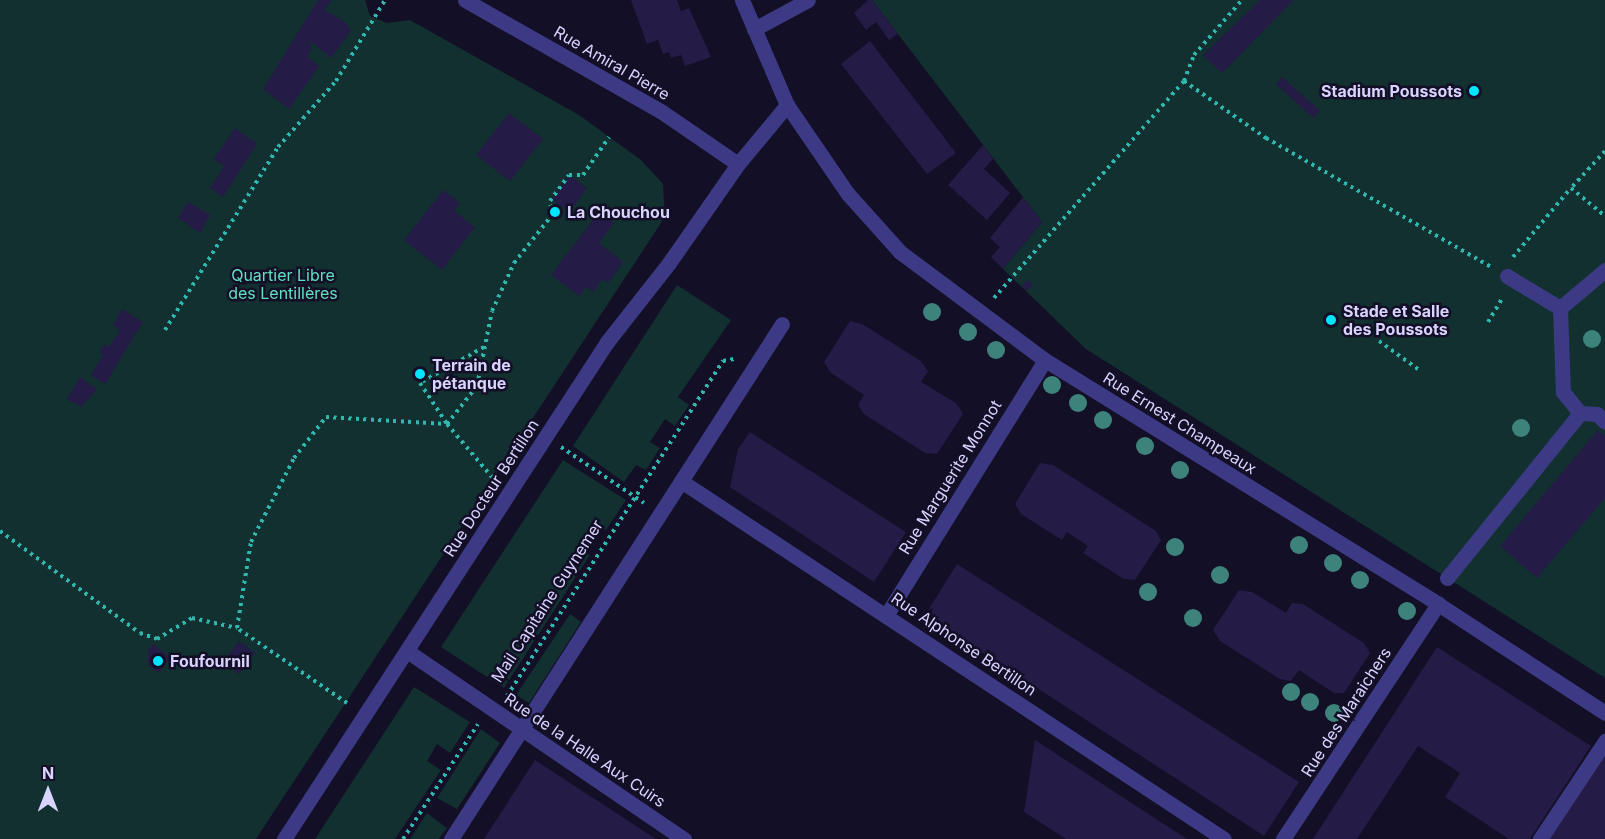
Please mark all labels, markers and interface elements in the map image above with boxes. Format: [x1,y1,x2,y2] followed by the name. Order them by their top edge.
[551,22,673,104] street label: Rue Amiral Pierre
[1321,81,1462,101] place label: Stadium Poussots
[1467,84,1481,98] marker: Stadium Poussots
[567,202,670,222] place label: La Chouchou
[548,205,562,219] marker: La Chouchou
[228,265,338,303] park label: Quartier Libre des Lentillères
[1343,301,1449,339] place label: Stade et Salle des Poussots
[1324,313,1338,327] marker: Stade et Salle des Poussots
[432,355,511,393] place label: Terrain de pétanque
[413,367,427,381] marker: Terrain de pétanque
[1100,368,1260,478] street label: Rue Ernest Champeaux
[895,396,1005,558] street label: Rue Marguerite Monnot
[439,416,543,560] street label: Rue Docteur Bertillon
[487,516,607,686] street label: Mail Capitaine Guynemer
[888,588,1040,700] street label: Rue Alphonse Bertillon
[1297,644,1395,780] street label: Rue des Maraichers
[170,651,250,671] place label: Foufournil
[151,654,165,668] marker: Foufournil
[501,689,669,811] street label: Rue de la Halle Aux Cuirs
[18,761,78,821] north arrow
[42,763,54,783] text: N

